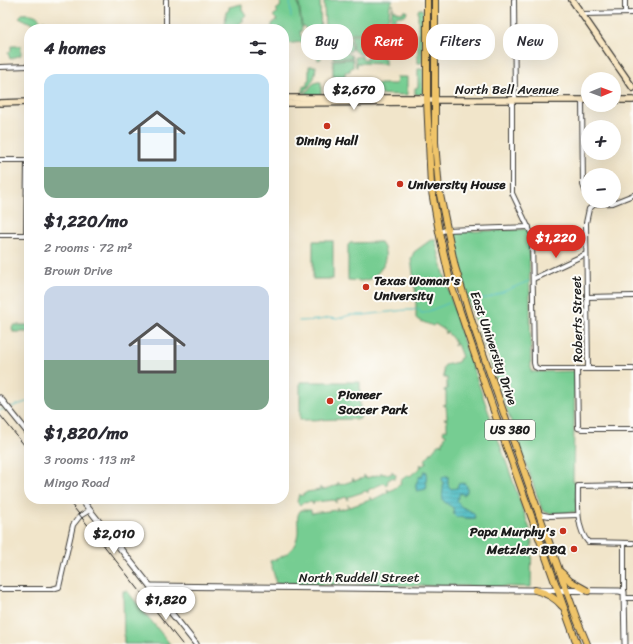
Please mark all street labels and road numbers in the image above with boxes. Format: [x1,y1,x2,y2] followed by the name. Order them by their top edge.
[455,78,559,101] street label: North Bell Avenue
[565,275,589,362] street label: Roberts Street
[464,288,524,408] street label: East University Drive
[485,420,535,440] road number: US 380
[299,566,420,589] street label: North Ruddell Street

